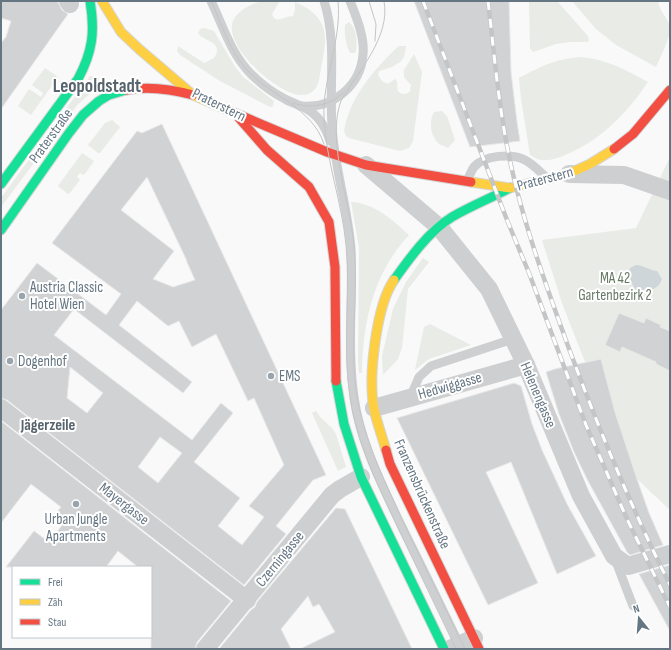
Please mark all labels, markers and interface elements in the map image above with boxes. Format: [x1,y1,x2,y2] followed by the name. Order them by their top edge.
[53,75,141,98] district label: Leopoldstadt
[189,84,249,126] street label: Praterstern
[25,105,77,167] street label: Praterstraße
[515,162,575,196] street label: Praterstern
[578,269,652,305] park label: MA 42 Gartenbezirk 2
[29,278,103,314] place label: Austria Classic Hotel Wien
[17,291,27,301] marker: Austria Classic Hotel Wien
[18,352,68,371] place label: Dogenhof
[5,356,15,366] marker: Dogenhof
[516,359,560,431] street label: Helenengasse
[279,367,301,386] place label: EMS
[416,368,484,404] street label: Hedwiggasse
[266,371,276,381] marker: EMS
[20,416,76,435] district label: Jägerzeile
[389,436,455,552] street label: Franzensbrückenstraße
[95,479,153,529] street label: Mayergasse
[71,499,81,509] marker: Urban Jungle Apartments
[44,510,108,546] place label: Urban Jungle Apartments
[252,527,308,591] street label: Czerningasse
[12,566,152,638] legend
[48,575,63,590] text: Frei
[48,595,63,610] text: Zäh
[619,598,659,638] north arrow
[632,602,641,616] text: N
[48,615,66,630] text: Stau

